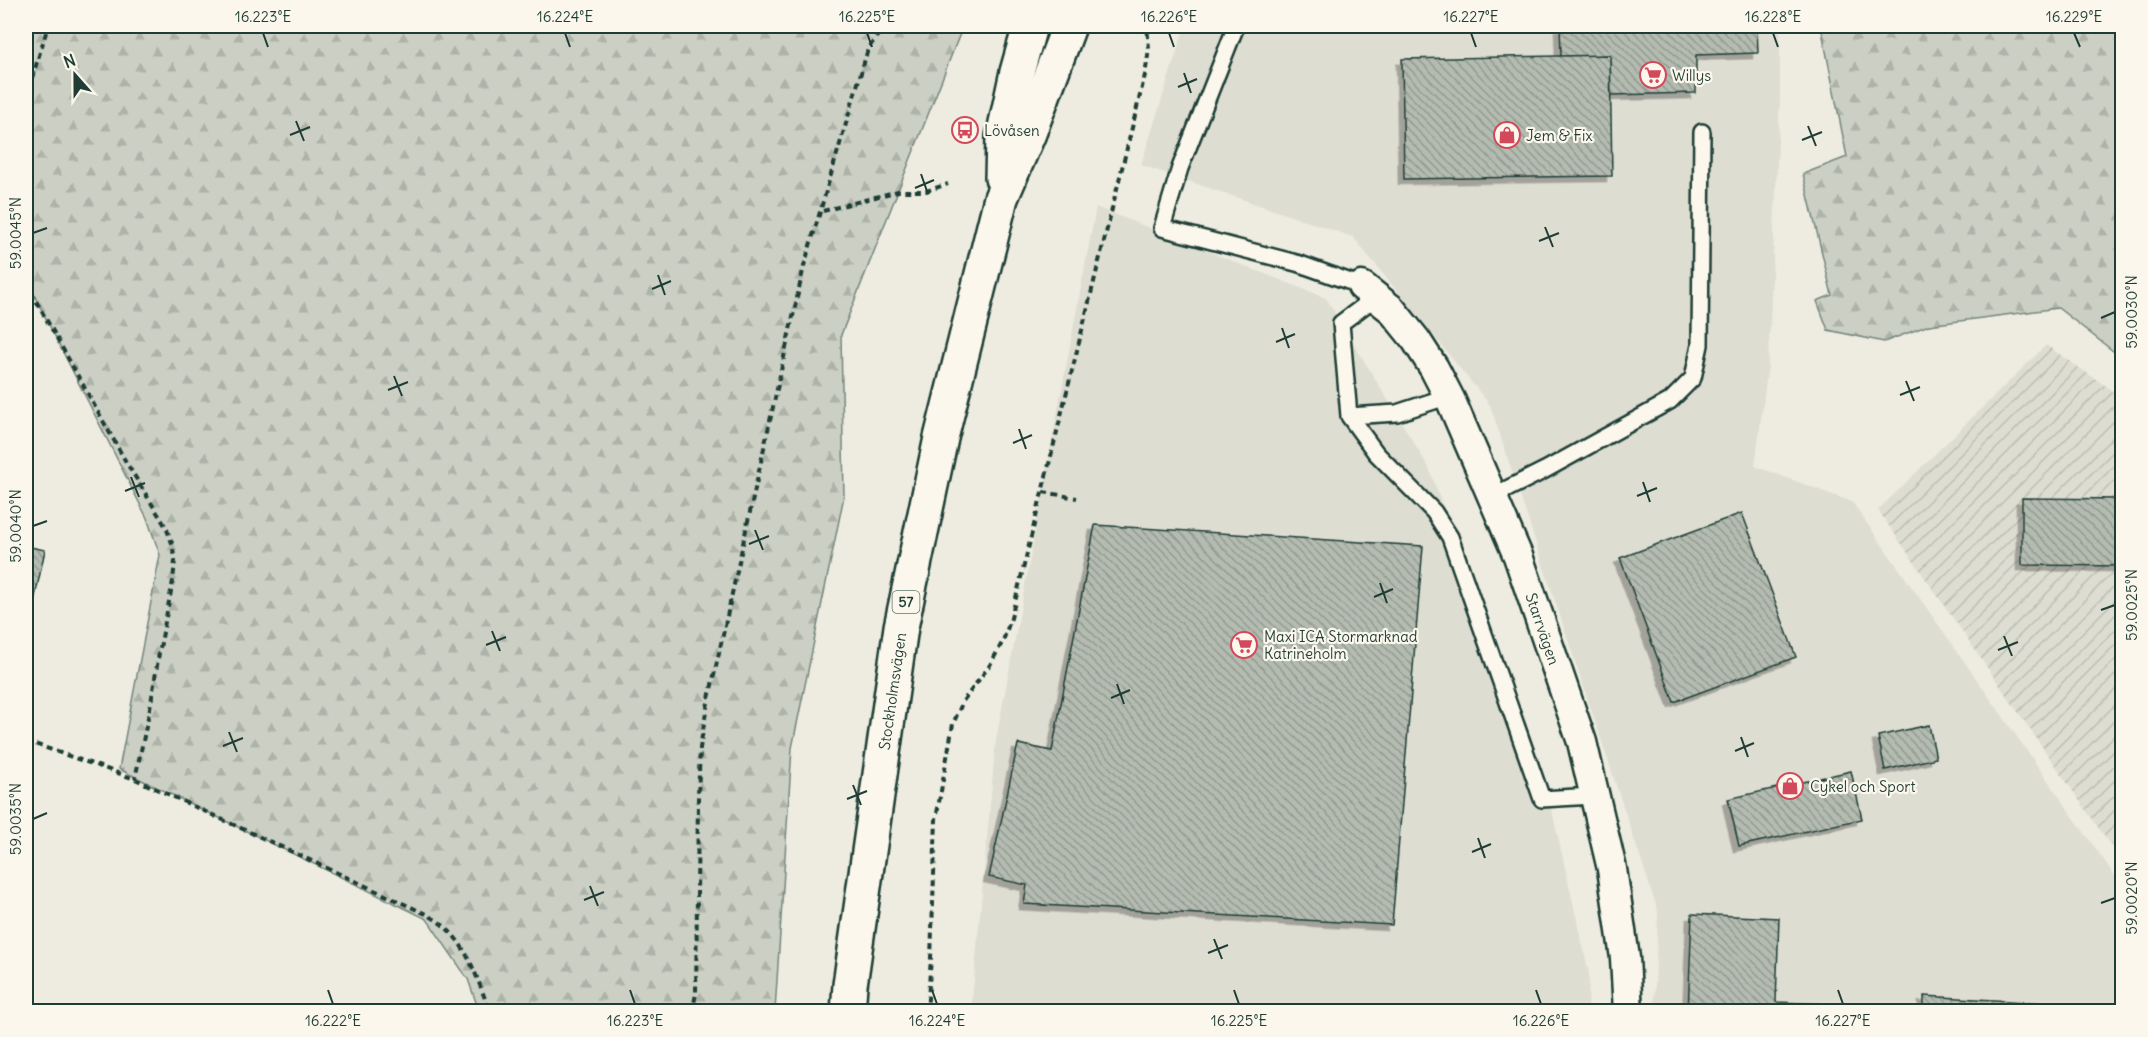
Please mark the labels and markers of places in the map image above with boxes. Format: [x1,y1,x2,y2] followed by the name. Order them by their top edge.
[1638,60,1668,90] supermarket icon: Willys
[1672,66,1711,85] place label: Willys
[950,115,980,145] bus stop icon: Lövåsen
[1492,120,1522,150] shop icon: Jem & Fix
[984,121,1040,140] place label: Lövåsen
[1526,126,1593,145] place label: Jem & Fix
[1264,627,1418,663] place label: Maxi ICA Stormarknad Katrineholm
[1229,630,1259,660] supermarket icon: Maxi ICA Stormarknad Katrineholm
[1775,771,1805,801] shop icon: Cykel och Sport
[1810,777,1916,796] place label: Cykel och Sport

